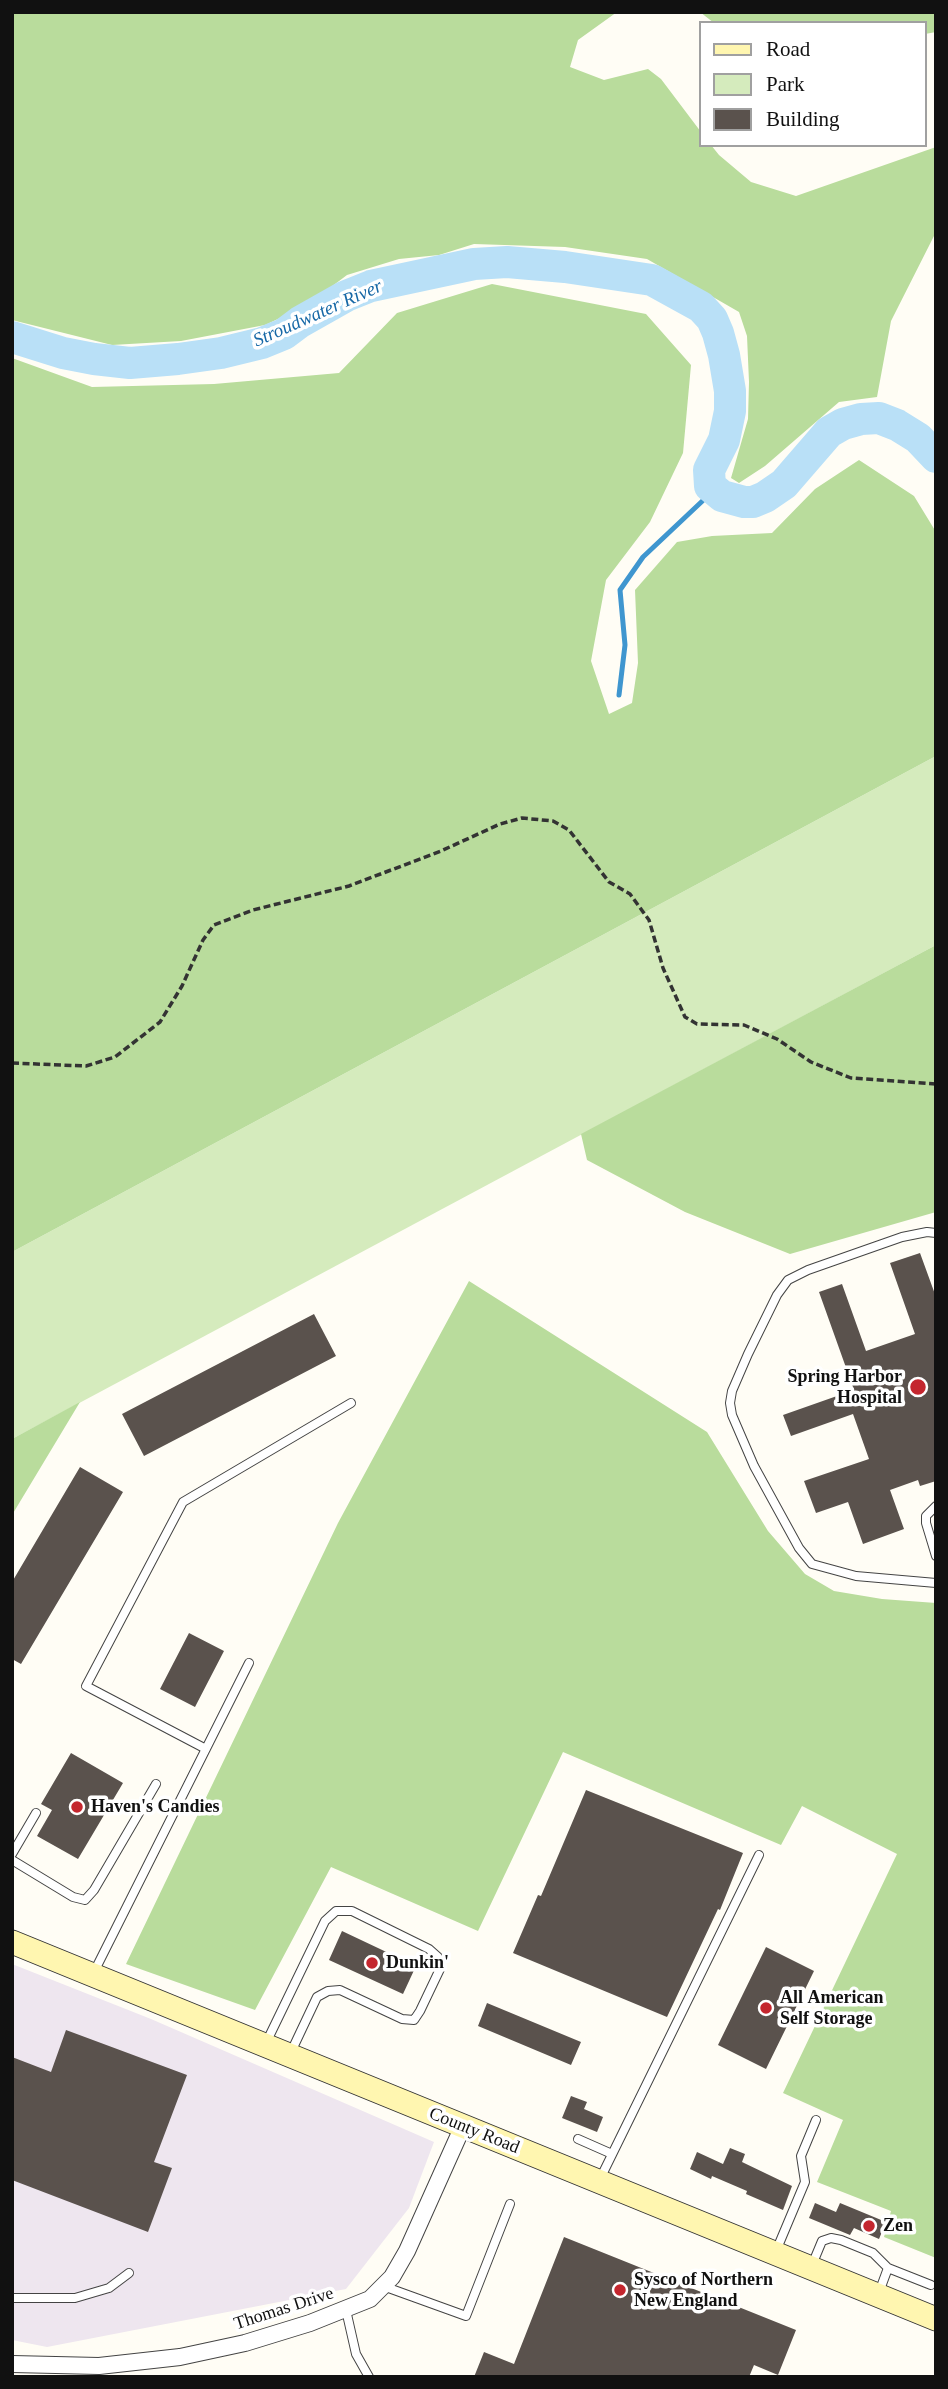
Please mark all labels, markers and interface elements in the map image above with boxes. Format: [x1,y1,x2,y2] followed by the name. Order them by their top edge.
[699,21,927,147] legend
[766,37,810,61] text: Road
[766,72,805,96] text: Park
[766,107,840,131] text: Building
[250,275,386,353] water label: Stroudwater River
[787,1366,902,1408] place label: Spring Harbor Hospital
[908,1377,928,1397] marker: Spring Harbor Hospital
[91,1796,220,1818] place label: Haven's Candies
[69,1799,85,1815] marker: Haven's Candies
[386,1952,449,1974] place label: Dunkin'
[364,1955,380,1971] marker: Dunkin'
[780,1987,883,2030] place label: All American Self Storage
[758,2000,774,2016] marker: All American Self Storage
[426,2103,522,2159] street label: County Road
[883,2215,913,2237] place label: Zen
[861,2218,877,2234] marker: Zen
[634,2269,773,2312] place label: Sysco of Northern New England
[612,2282,628,2298] marker: Sysco of Northern New England
[231,2283,337,2335] street label: Thomas Drive

